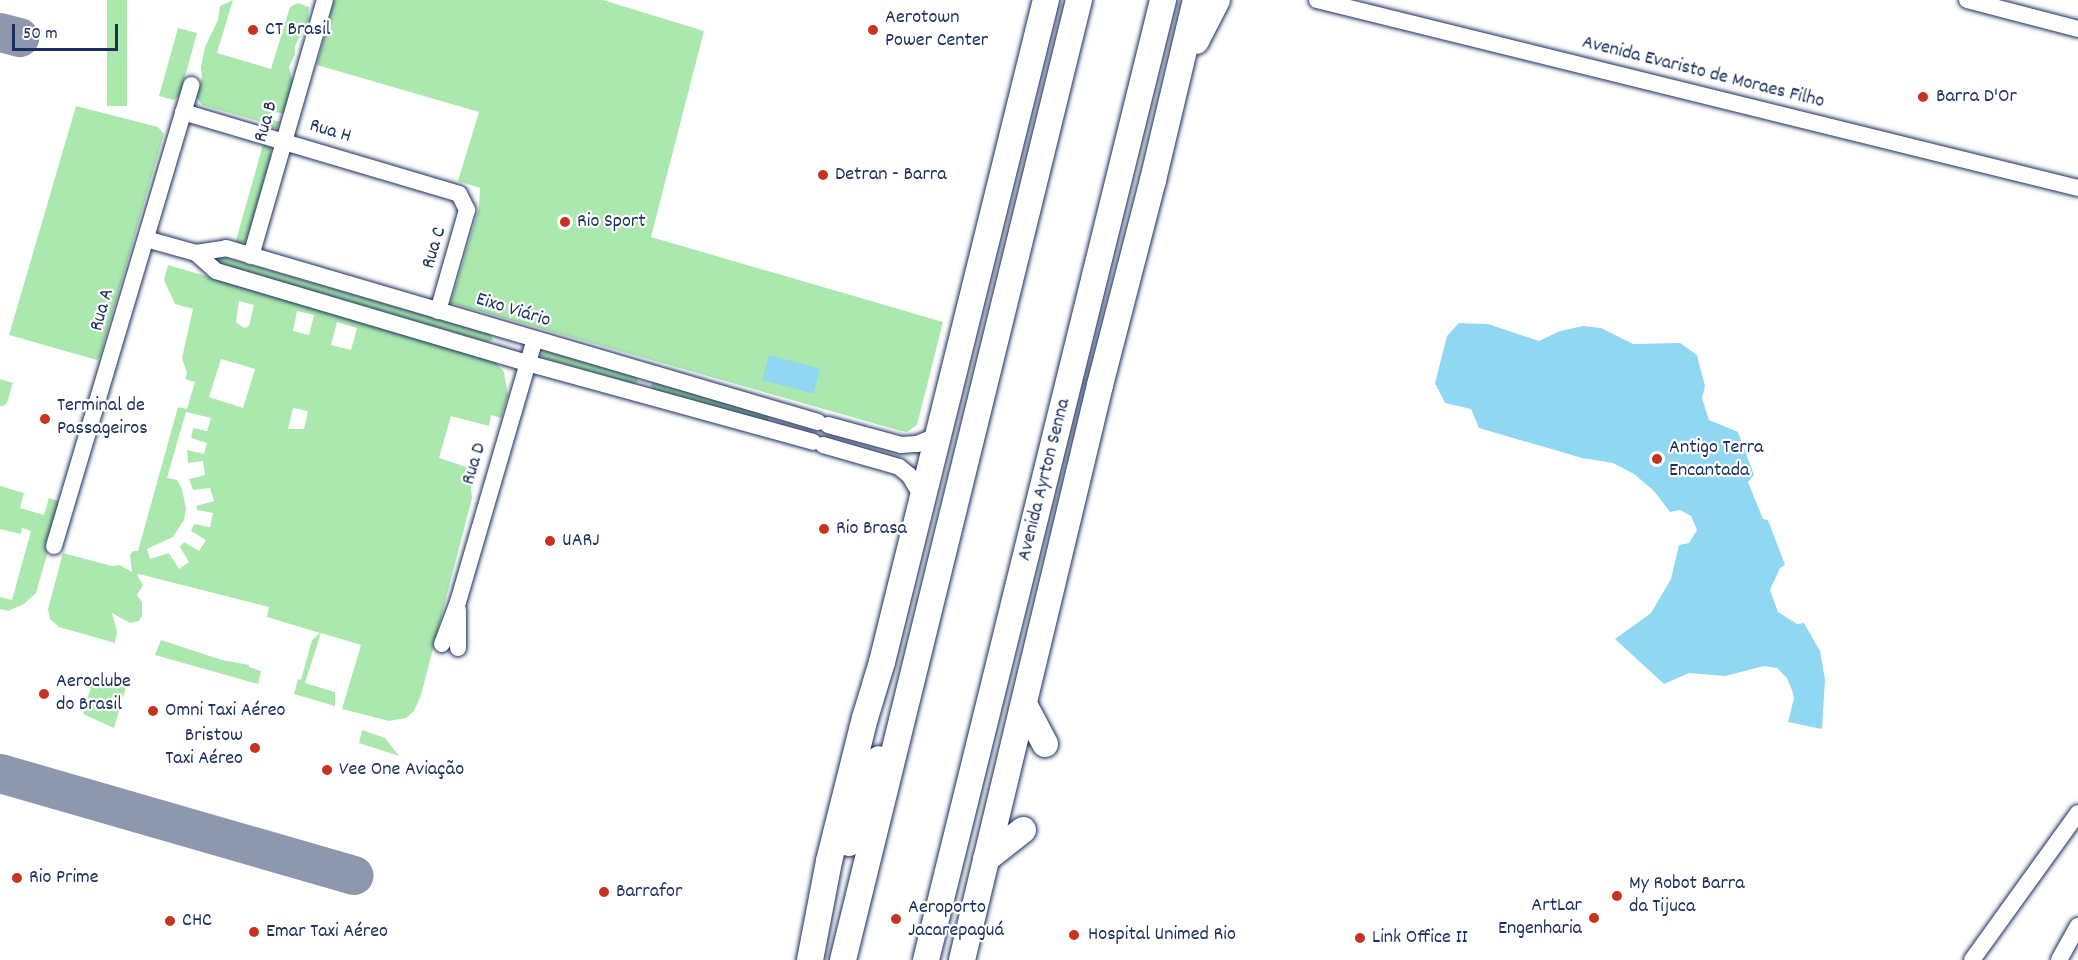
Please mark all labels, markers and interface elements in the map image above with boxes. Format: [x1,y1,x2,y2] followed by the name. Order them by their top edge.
[885,6,988,53] place label: Aerotown Power Center
[15,12,122,50] scale bar
[265,18,331,42] place label: CT Brasil
[23,22,58,47] text: 50 m
[246,23,260,37] marker: CT Brasil
[866,23,880,37] marker: Aerotown Power Center
[1579,31,1827,115] street label: Avenida Evaristo de Moraes Filho
[1936,85,2017,109] place label: Barra D'Or
[1914,88,1932,106] marker: Barra D'Or
[250,99,284,145] street label: Rua B
[306,114,354,150] street label: Rua H
[835,163,947,187] place label: Detran - Barra
[816,168,830,182] marker: Detran - Barra
[577,210,646,234] place label: Rio Sport
[558,215,572,229] marker: Rio Sport
[417,224,453,272] street label: Rua C
[86,286,120,334] street label: Rua A
[473,288,553,334] street label: Eixo Viário
[57,395,148,442] place label: Terminal de Passageiros
[1013,396,1077,564] street label: Avenida Ayrton Senna
[38,412,52,426] marker: Terminal de Passageiros
[1669,436,1763,483] place label: Antigo Terra Encantada
[457,440,493,488] street label: Rua D
[1650,452,1664,466] marker: Antigo Terra Encantada
[836,517,907,541] place label: Rio Brasa
[817,522,831,536] marker: Rio Brasa
[562,529,600,553] place label: UARJ
[543,534,557,548] marker: UARJ
[56,670,131,717] place label: Aeroclube do Brasil
[37,687,51,701] marker: Aeroclube do Brasil
[165,699,285,723] place label: Omni Taxi Aéreo
[146,704,160,718] marker: Omni Taxi Aéreo
[165,724,243,771] place label: Bristow Taxi Aéreo
[248,741,262,755] marker: Bristow Taxi Aéreo
[339,758,464,782] place label: Vee One Aviação
[320,763,334,777] marker: Vee One Aviação
[29,866,99,890] place label: Rio Prime
[10,871,24,885] marker: Rio Prime
[1629,873,1745,920] place label: My Robot Barra da Tijuca
[616,880,682,904] place label: Barrafor
[597,885,611,899] marker: Barrafor
[1610,889,1624,903] marker: My Robot Barra da Tijuca
[1498,894,1582,941] place label: ArtLar Engenharia
[908,896,1004,943] place label: Aeroporto Jacarepaguá
[182,909,212,933] place label: CHC
[1587,911,1601,925] marker: ArtLar Engenharia
[889,912,903,926] marker: Aeroporto Jacarepaguá
[163,914,177,928] marker: CHC
[266,920,388,944] place label: Emar Taxi Aéreo
[1088,923,1236,947] place label: Hospital Unimed Rio
[247,925,261,939] marker: Emar Taxi Aéreo
[1065,926,1083,944] marker: Hospital Unimed Rio
[1372,926,1468,950] place label: Link Office II
[1353,931,1367,945] marker: Link Office II

